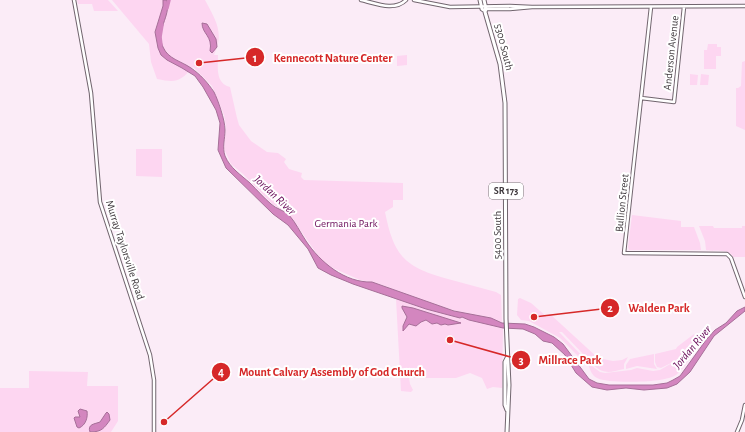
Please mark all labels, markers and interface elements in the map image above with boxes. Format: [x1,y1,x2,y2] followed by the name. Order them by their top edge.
[662,15,680,91] street label: Anderson Avenue
[493,22,515,72] street label: 5300 South
[245,45,400,69] callout: Kennecott Nature Center
[253,52,257,64] text: 1
[274,52,393,64] text: Kennecott Nature Center
[251,172,299,218] water label: Jordan River
[613,173,631,233] street label: Bullion Street
[489,183,523,199] road number: SR 173
[104,199,146,301] street label: Murray Taylorsville Road
[492,211,503,259] street label: 5400 South
[315,218,378,229] park label: Germania Park
[600,296,697,320] callout: Walden Park
[607,302,613,314] text: 2
[628,302,690,314] text: Walden Park
[670,322,714,372] water label: Jordan River
[511,348,610,372] callout: Millrace Park
[518,354,524,366] text: 3
[538,354,602,366] text: Millrace Park
[211,360,433,384] callout: Mount Calvary Assembly of God Church
[218,366,224,378] text: 4
[239,366,425,379] text: Mount Calvary Assembly of God Church

